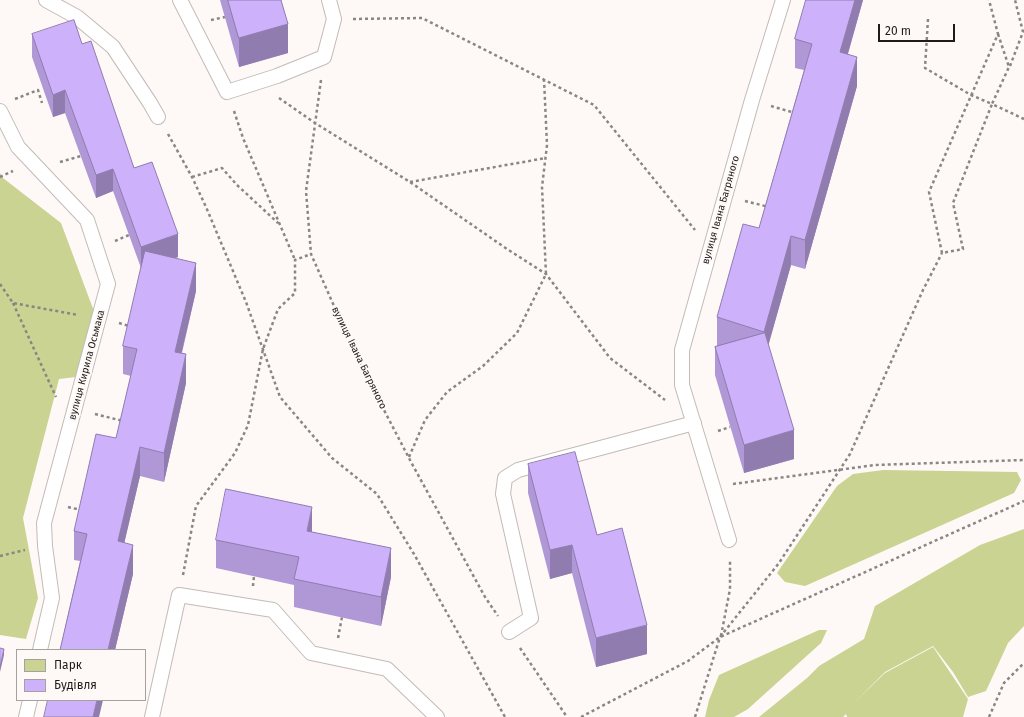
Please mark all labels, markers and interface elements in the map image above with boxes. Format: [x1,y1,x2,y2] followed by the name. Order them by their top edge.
[880,16,957,42] scale bar
[885,24,911,38] text: 20 m
[700,154,742,266] street label: вулиця Івана Багряного
[329,305,389,411] street label: вулиця Івана Багряного
[67,309,107,421] street label: вулиця Кирила Осьмака
[16,649,146,701] legend
[54,658,82,672] text: Парк
[54,678,97,692] text: Будівля

